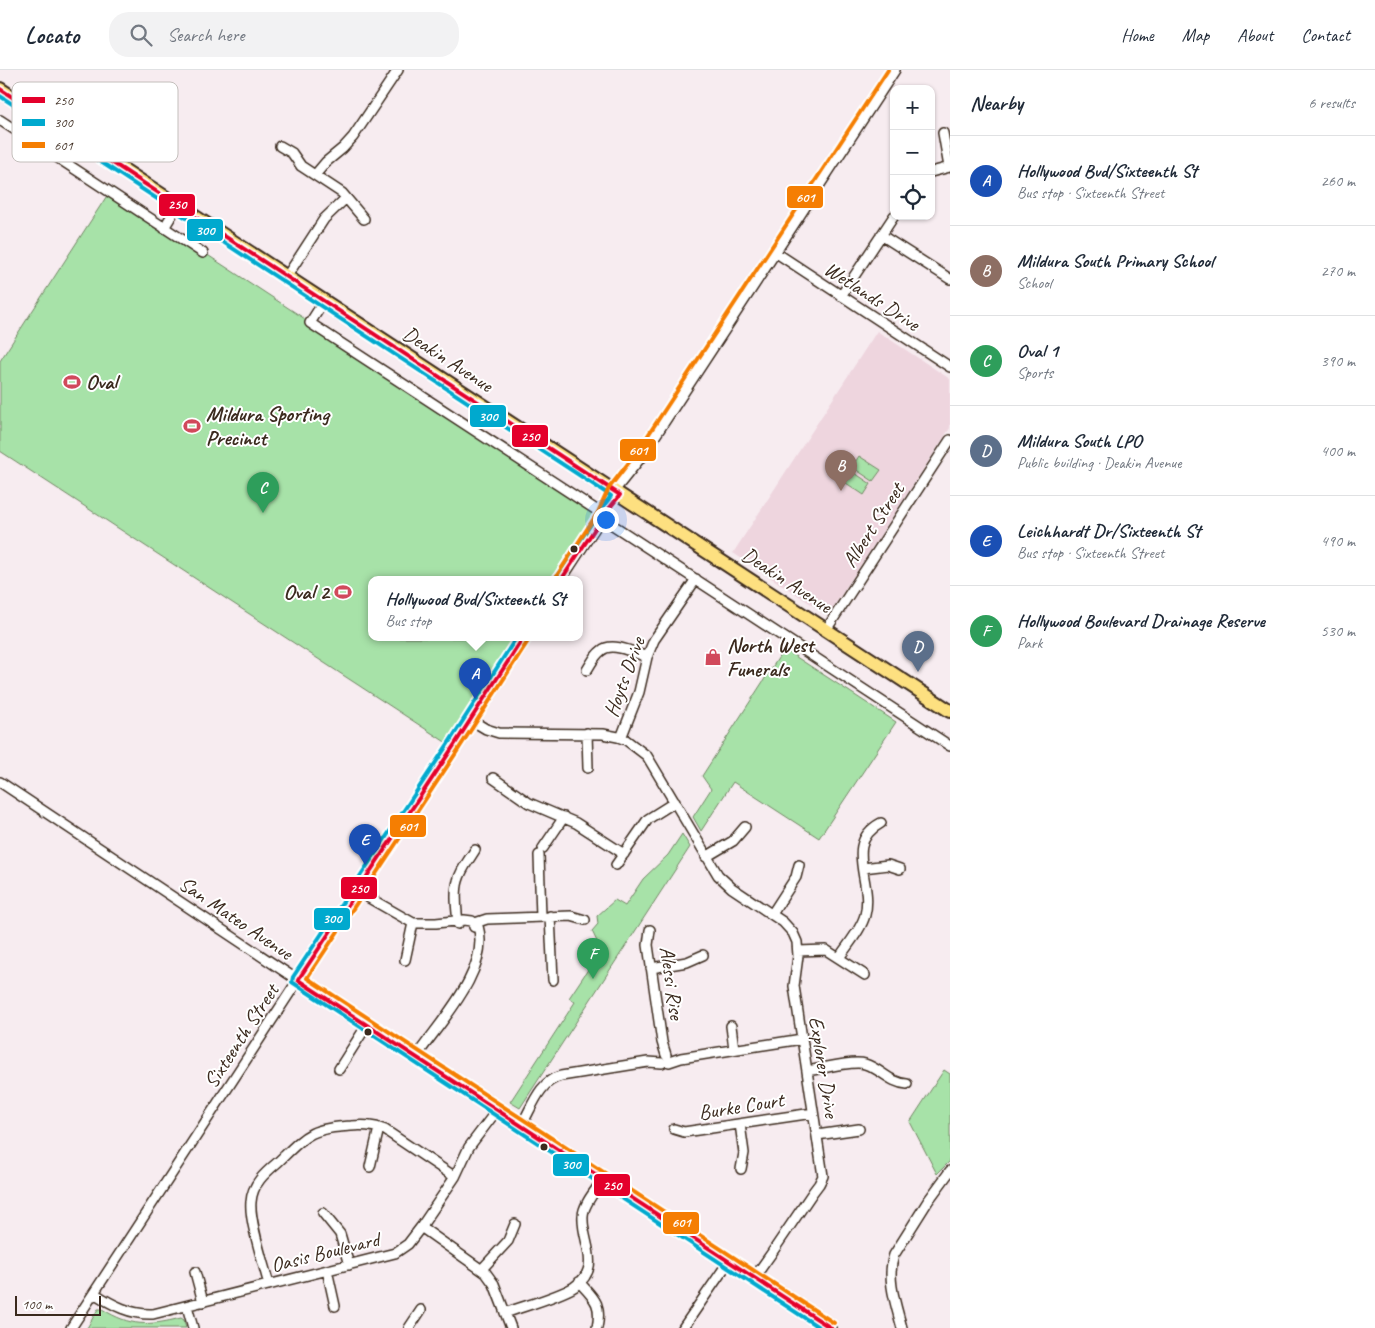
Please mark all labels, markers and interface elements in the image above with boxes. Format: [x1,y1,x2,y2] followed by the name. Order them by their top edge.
[109,12,459,57] search box
[25,20,79,50] text: Locato
[127,21,155,49] icon: search
[167,23,245,47] text: Search here
[1121,24,1154,46] text: Home
[1182,24,1209,46] text: Map
[1237,24,1273,46] text: About
[1301,24,1350,46] text: Contact
[12,82,178,162] legend
[890,85,935,220] map controls
[890,85,935,130] button: +
[970,90,1023,116] text: Nearby
[54,92,75,109] text: 250
[1308,93,1355,113] text: 6 results
[54,114,75,131] text: 300
[890,130,935,175] button: −
[54,137,74,154] text: 601
[1017,159,1197,183] text: Hollywood Bvd/Sixteenth St
[982,171,990,191] text: A
[1321,171,1355,191] text: 260 m
[890,175,935,220] button: locate
[1017,183,1164,203] text: Bus stop · Sixteenth Street
[786,185,824,209] line badge: 601
[795,189,816,206] text: 601
[158,193,196,217] line badge: 250
[168,196,188,213] text: 250
[186,218,224,242] line badge: 300
[196,222,216,239] text: 300
[1017,249,1213,273] text: Mildura South Primary School
[819,256,926,337] street label: Wetlands Drive
[982,261,990,281] text: B
[1321,261,1355,281] text: 270 m
[1017,273,1051,293] text: School
[398,320,499,398] street label: Deakin Avenue
[1017,339,1058,363] text: Oval 1
[982,351,990,371] text: C
[1321,351,1355,371] text: 390 m
[1017,363,1053,383] text: Sports
[86,369,121,395] place label: Oval
[62,372,82,392] sports icon: Oval
[206,401,331,451] place label: Mildura Sporting Precinct
[469,404,507,428] line badge: 300
[479,408,499,425] text: 300
[182,416,202,436] sports icon: Mildura Sporting Precinct
[511,424,549,448] line badge: 250
[521,428,541,445] text: 250
[1017,429,1141,453] text: Mildura South LPO
[619,438,657,462] line badge: 601
[981,441,991,461] text: D
[1321,441,1355,461] text: 400 m
[628,442,649,459] text: 601
[825,450,857,491] pin: B
[1017,453,1181,473] text: Public building · Deakin Avenue
[247,472,279,513] pin: C
[836,476,911,572] street label: Albert Street
[593,507,619,533] your location
[1017,519,1201,543] text: Leichhardt Dr/Sixteenth St
[982,531,990,551] text: E
[1321,531,1355,551] text: 490 m
[737,541,838,619] street label: Deakin Avenue
[1017,543,1164,563] text: Bus stop · Sixteenth Street
[569,544,579,554] unlabelled marker
[368,576,583,641] popup
[283,579,332,605] place label: Oval 2
[333,582,353,602] sports icon: Oval 2
[385,587,566,611] text: Hollywood Bvd/Sixteenth St
[1017,609,1265,633] text: Hollywood Boulevard Drainage Reserve
[385,611,431,631] text: Bus stop
[982,621,990,641] text: F
[1321,621,1355,641] text: 530 m
[902,631,934,672] pin: D
[727,632,816,682] place label: North West Funerals
[598,633,651,720] street label: Hoyts Drive
[1017,633,1042,653] text: Park
[703,647,723,667] shop icon: North West Funerals
[459,658,491,699] pin: A
[389,814,427,838] line badge: 601
[398,818,419,835] text: 601
[349,824,381,865] pin: E
[174,870,300,967] street label: San Mateo Avenue
[340,876,378,900] line badge: 250
[350,880,370,897] text: 250
[313,907,351,931] line badge: 300
[323,910,343,927] text: 300
[577,938,609,979] pin: F
[654,945,690,1023] street label: Alessi Rise
[198,977,285,1093] street label: Sixteenth Street
[803,1015,845,1121] street label: Explorer Drive
[363,1027,373,1037] unlabelled marker
[697,1086,787,1126] street label: Burke Court
[539,1142,549,1152] unlabelled marker
[552,1153,590,1177] line badge: 300
[562,1156,582,1173] text: 300
[593,1173,631,1197] line badge: 250
[603,1177,623,1194] text: 250
[662,1211,700,1235] line badge: 601
[671,1214,692,1231] text: 601
[268,1225,385,1278] street label: Oasis Boulevard
[15,1293,101,1316] scale bar
[22,1296,52,1313] text: 100 m

